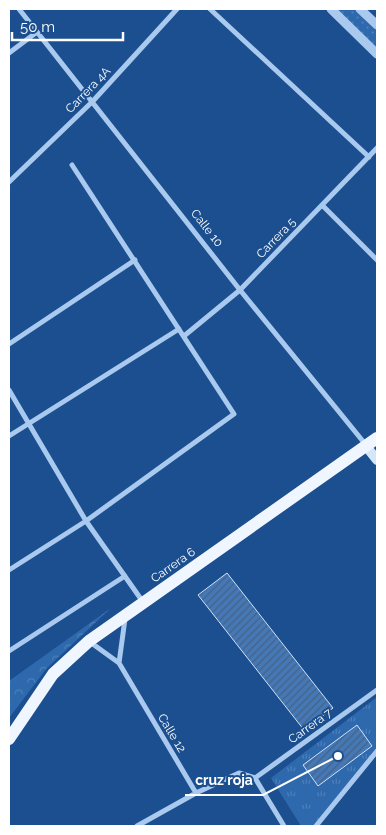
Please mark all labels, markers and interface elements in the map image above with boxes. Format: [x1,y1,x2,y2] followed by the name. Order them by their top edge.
[12,10,124,42] scale bar
[20,18,55,36] text: 50 m
[63,64,113,116] street label: Carrera 4A
[188,206,226,250] street label: Calle 10
[253,215,299,261] street label: Carrera 5
[148,545,198,585] street label: Carrera 6
[286,705,335,746] street label: Carrera 7
[155,711,189,755] street label: Calle 12
[185,766,263,795] callout: cruz roja
[195,772,253,788] text: cruz roja

